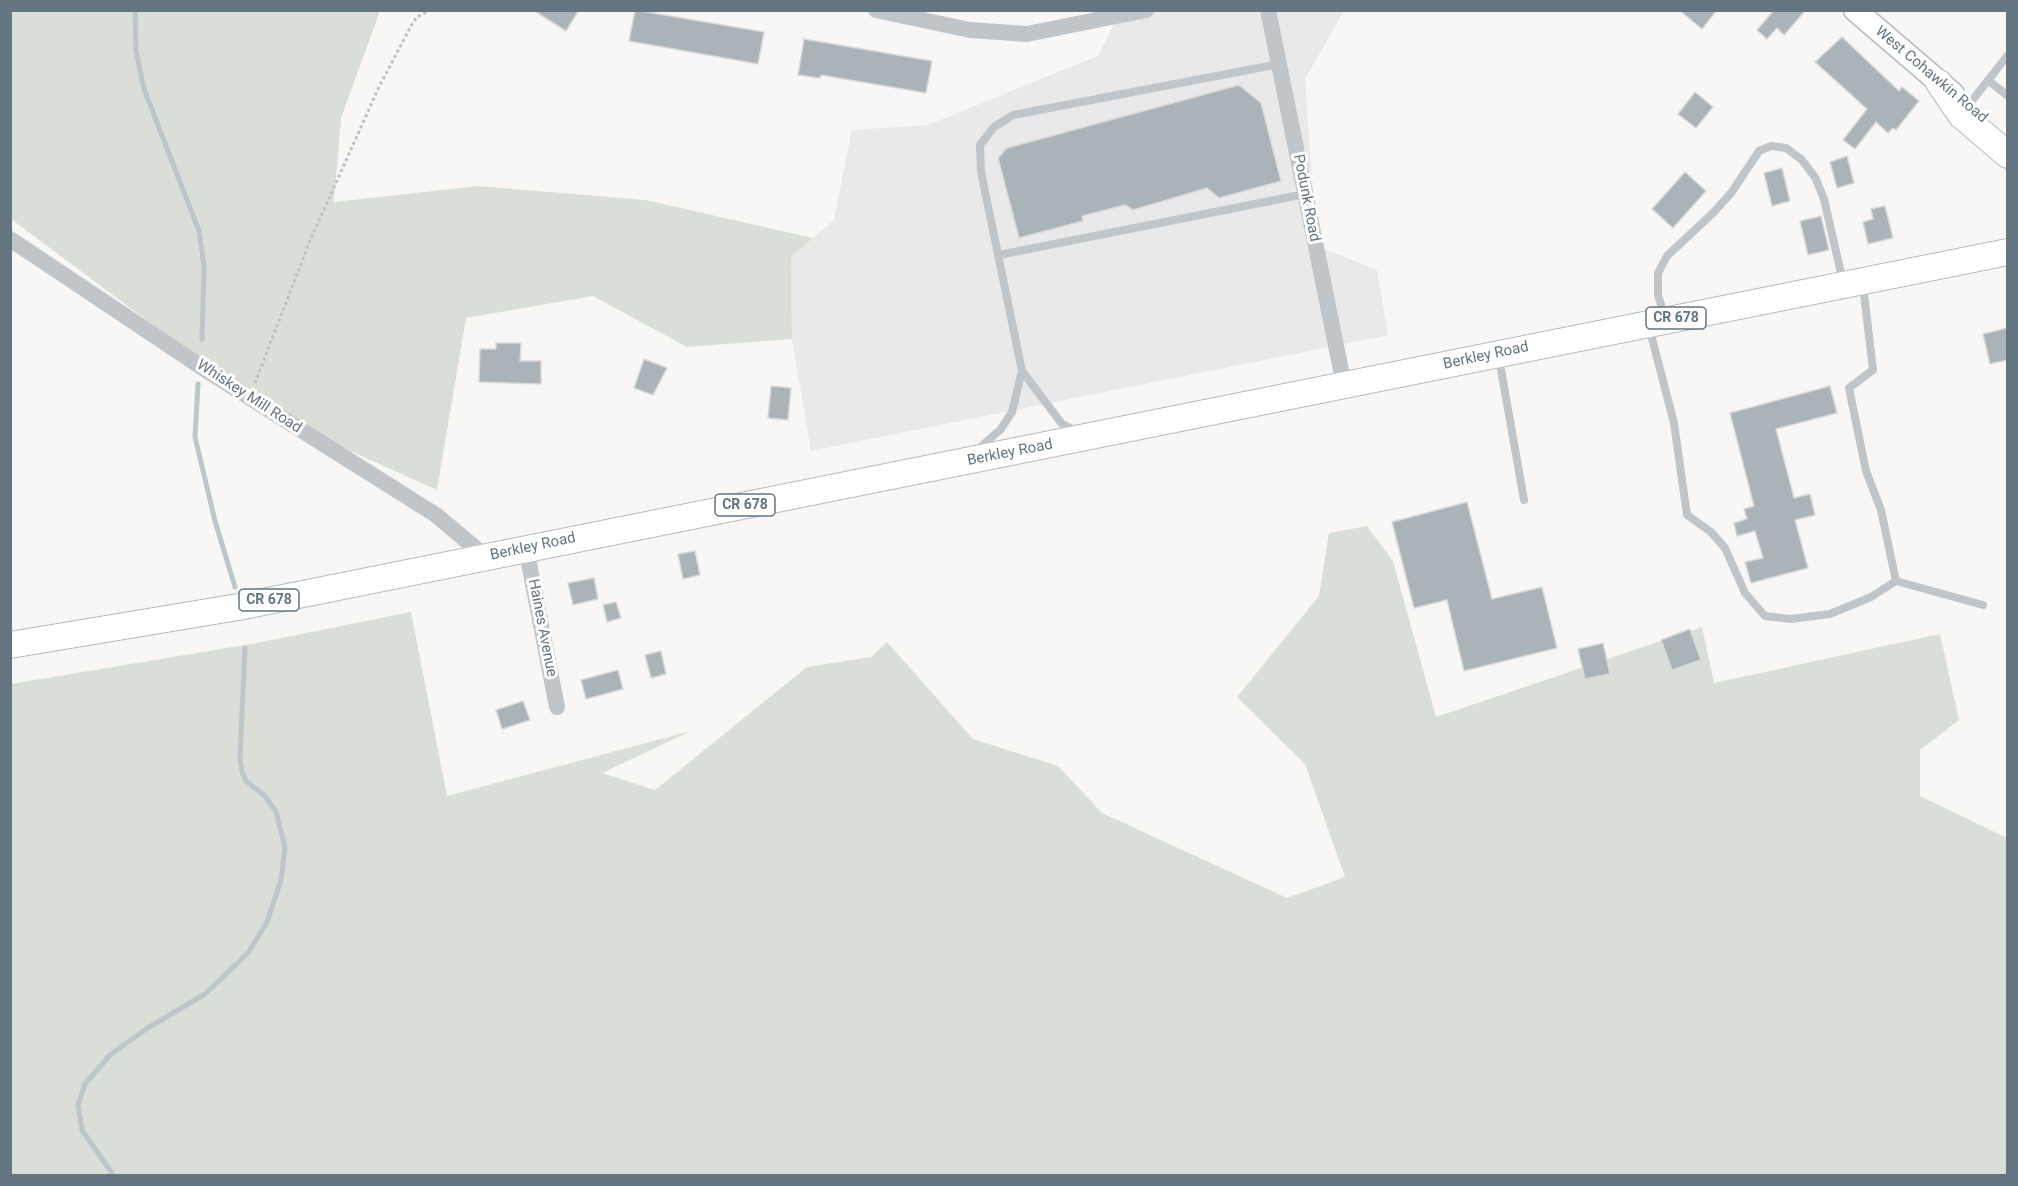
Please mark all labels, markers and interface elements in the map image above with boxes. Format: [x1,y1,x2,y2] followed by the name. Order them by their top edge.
[1871,23,1991,127] street label: West Cohawkin Road
[1289,153,1323,243] street label: Podunk Road
[1646,307,1706,329] road number: CR 678
[1442,338,1530,374] street label: Berkley Road
[193,356,305,438] street label: Whiskey Mill Road
[966,436,1054,470] street label: Berkley Road
[715,494,775,516] road number: CR 678
[489,529,577,565] street label: Berkley Road
[524,578,560,678] street label: Haines Avenue
[239,589,299,611] road number: CR 678

